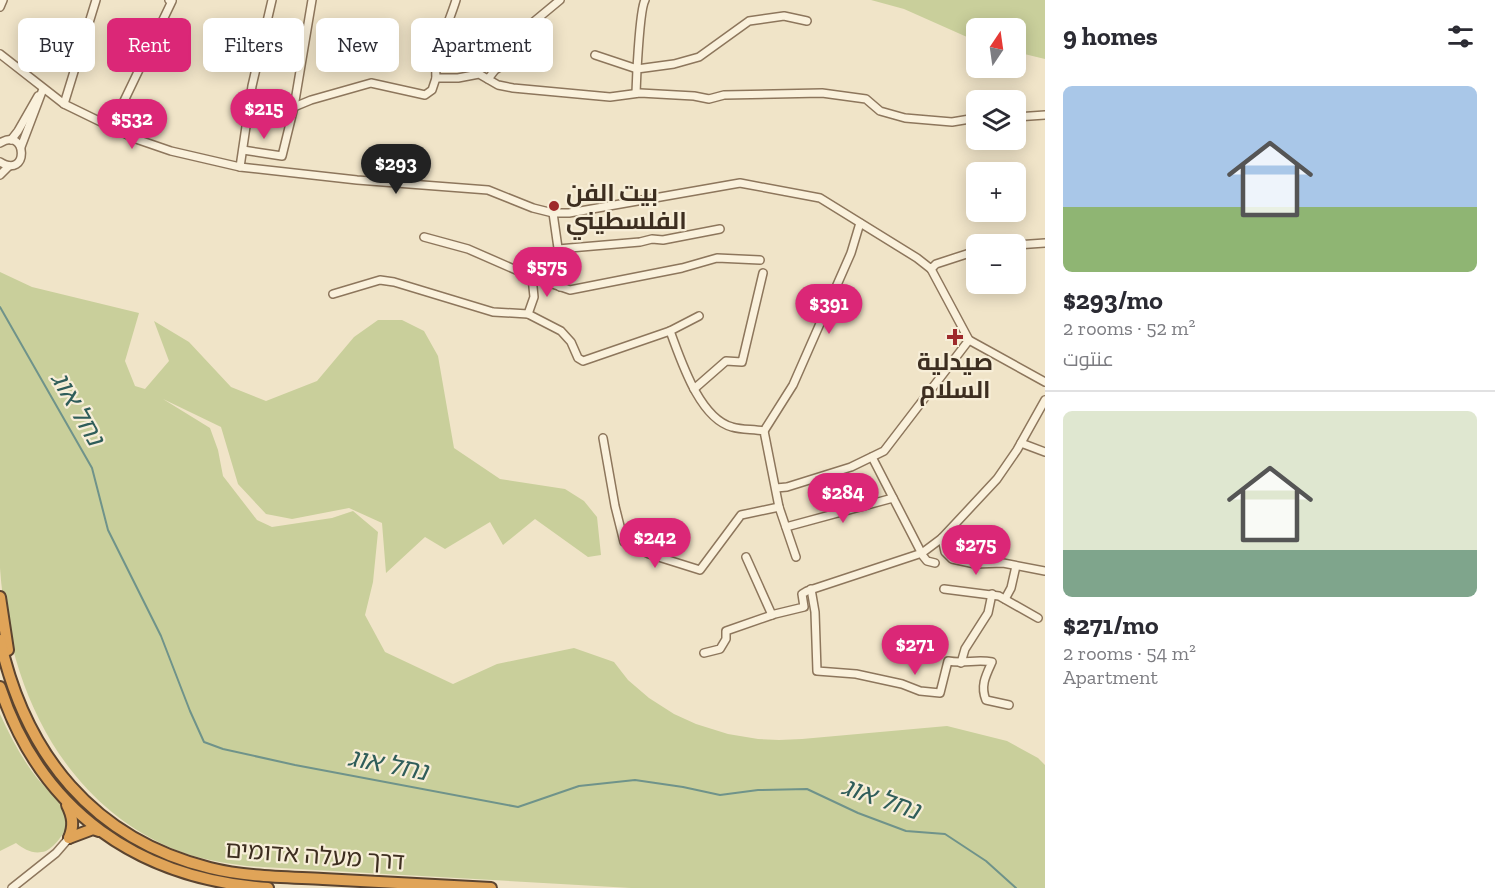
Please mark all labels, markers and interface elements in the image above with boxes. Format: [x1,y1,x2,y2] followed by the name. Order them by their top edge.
[18,18,95,72] chip: Buy
[107,18,191,72] chip: Rent
[203,18,304,72] chip: Filters
[316,18,399,72] chip: New
[411,18,553,72] chip: Apartment
[966,18,1026,78] north arrow
[966,18,1026,294] map controls
[1063,20,1158,52] text: 9 homes
[1444,20,1477,53] icon: filters
[228,89,300,140] pin: $215
[966,90,1026,150] button: layers
[244,96,284,120] text: $215
[96,99,168,150] pin: $532
[111,106,153,130] text: $532
[1216,125,1324,233] icon: home
[360,144,432,195] pin: $293
[375,151,417,175] text: $293
[966,162,1026,222] button: +
[566,178,687,240] place label: بيت الفن الفلسطيني
[547,199,561,213] marker: بيت الفن الفلسطيني
[966,234,1026,294] button: −
[511,247,583,298] pin: $575
[527,254,567,278] text: $575
[793,284,865,335] pin: $391
[1063,284,1163,316] text: $293/mo
[809,291,849,315] text: $391
[1063,316,1196,340] text: 2 rooms · 52 m²
[948,330,962,344] marker: صيدلية السلام
[917,347,993,406] place label: صيدلية السلام
[1063,347,1114,371] text: عنتوت
[44,365,113,453] water label: נחל אוג
[1216,450,1324,558] icon: home
[807,473,879,524] pin: $284
[822,480,864,504] text: $284
[619,518,691,569] pin: $242
[634,525,676,549] text: $242
[940,525,1012,576] pin: $275
[956,532,996,556] text: $275
[1063,609,1159,641] text: $271/mo
[879,625,951,676] pin: $271
[896,632,934,656] text: $271
[1063,641,1196,665] text: 2 rooms · 54 m²
[1063,665,1158,689] text: Apartment
[346,741,433,788] water label: נחל אוג
[838,770,926,827] water label: נחל אוג
[224,834,406,876] street label: דרך מעלה אדומים

